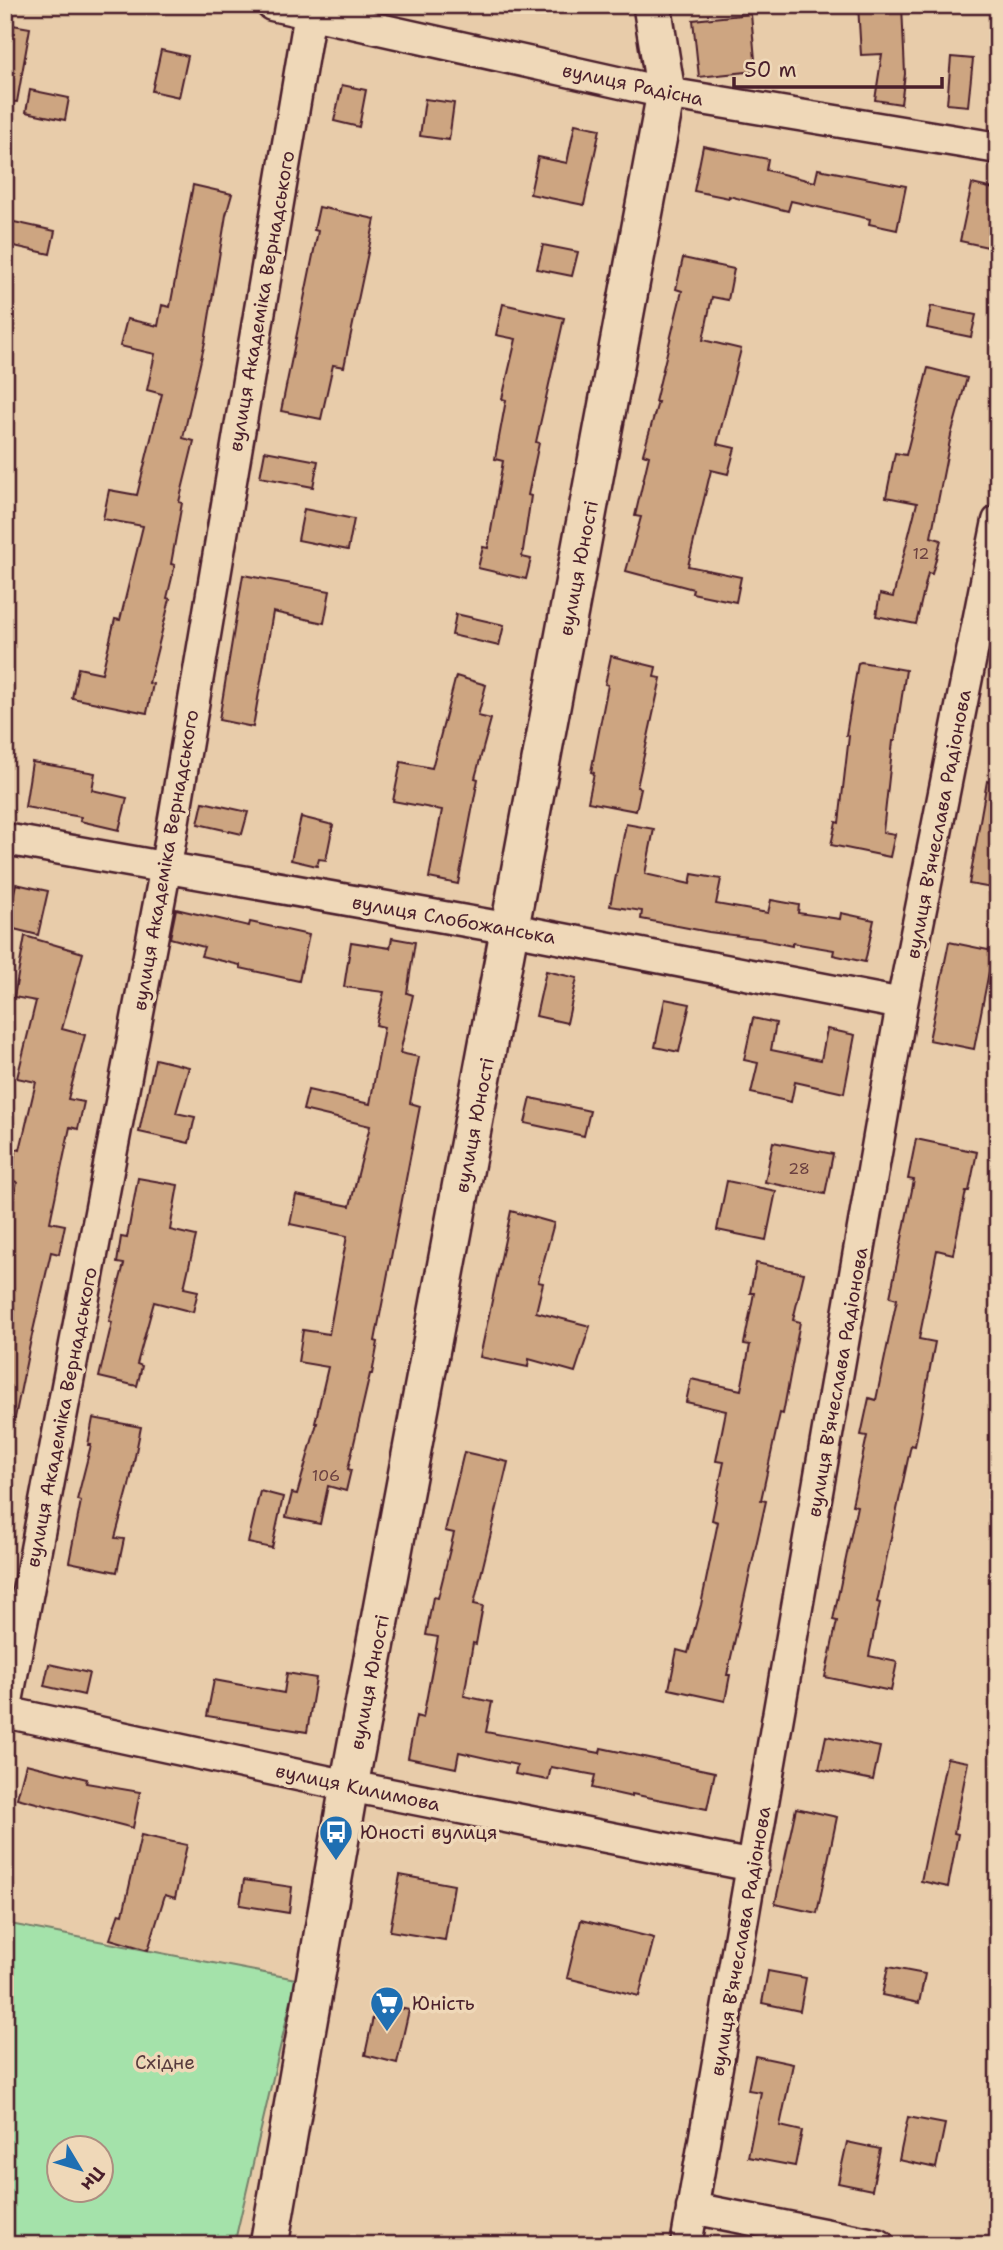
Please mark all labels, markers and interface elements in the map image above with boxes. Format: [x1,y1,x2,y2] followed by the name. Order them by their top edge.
[734,46,942,90] scale bar
[744,56,797,84] text: 50 m
[560,57,706,112] street label: вулиця Радісна
[223,149,300,454] street label: вулиця Академіка Вернадського
[553,498,604,638] street label: вулиця Юності
[912,543,930,564] house number: 12
[900,687,977,961] street label: вулиця В'ячеслава Радіонова
[127,708,204,1013] street label: вулиця Академіка Вернадського
[350,889,558,950] street label: вулиця Слобожанська
[449,1055,500,1195] street label: вулиця Юності
[788,1158,810,1179] house number: 28
[801,1245,874,1519] street label: вулиця В'ячеслава Радіонова
[20,1265,103,1569] street label: вулиця Академіка Вернадського
[312,1465,340,1486] house number: 106
[344,1612,395,1752] street label: вулиця Юності
[273,1758,443,1817] street label: вулиця Килимова
[704,1804,777,2078] street label: вулиця В'ячеслава Радіонова
[317,1813,355,1862] bus stop icon: Юності вулиця
[360,1820,497,1845] place label: Юності вулиця
[368,1984,406,2033] supermarket icon: Юність
[412,1991,475,2016] place label: Юність
[135,2050,195,2075] park label: Східне
[46,2134,116,2204] north arrow
[75,2162,111,2197] text: Пн

